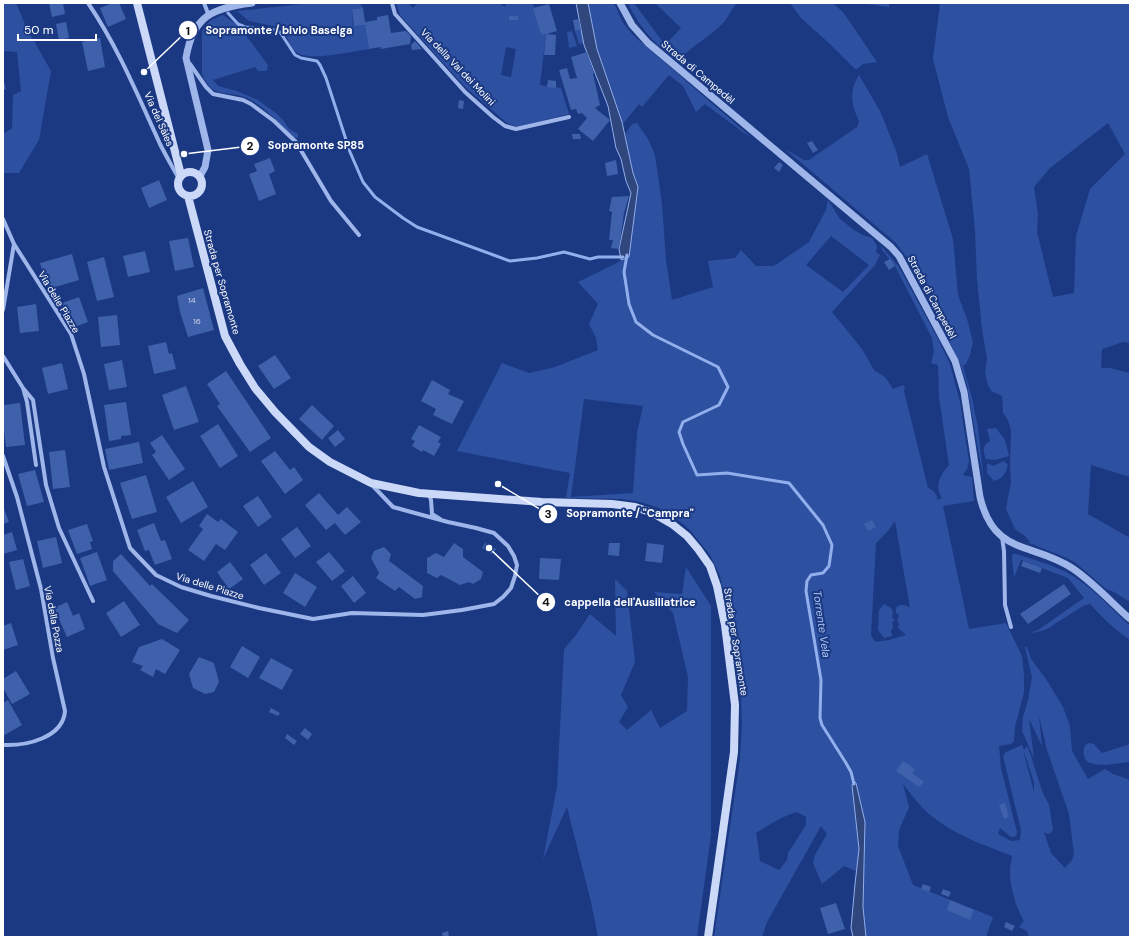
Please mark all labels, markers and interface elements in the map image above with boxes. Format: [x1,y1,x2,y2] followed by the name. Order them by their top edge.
[18,16,96,42] scale bar
[178,19,361,42] callout: Sopramonte / bivio Baselga
[24,22,53,38] text: 50 m
[186,23,190,39] text: 1
[205,23,353,37] text: Sopramonte / bivio Baselga
[418,26,498,108] street label: Via della Val dei Molini
[659,37,737,107] street label: Strada di Campedèl
[141,90,177,148] street label: Via del Sàles
[240,134,372,157] callout: Sopramonte SP85
[247,138,254,154] text: 2
[268,138,364,152] text: Sopramonte SP85
[201,228,243,336] street label: Strada per Sopramonte
[905,253,959,341] street label: Strada di Campedèl
[35,268,83,336] street label: Via delle Piazze
[188,295,196,305] house number: 14
[193,316,201,326] house number: 16
[538,502,701,525] callout: Sopramonte / "Campra"
[544,506,552,522] text: 3
[566,506,694,520] text: Sopramonte / "Campra"
[174,569,246,603] street label: Via delle Piazze
[41,585,67,653] street label: Via della Pozza
[721,587,751,697] street label: Strada per Sopramonte
[810,590,834,658] water label: Torrente Vela
[536,591,704,614] callout: cappella dell'Ausiliatrice
[542,594,550,610] text: 4
[564,595,696,609] text: cappella dell'Ausiliatrice

